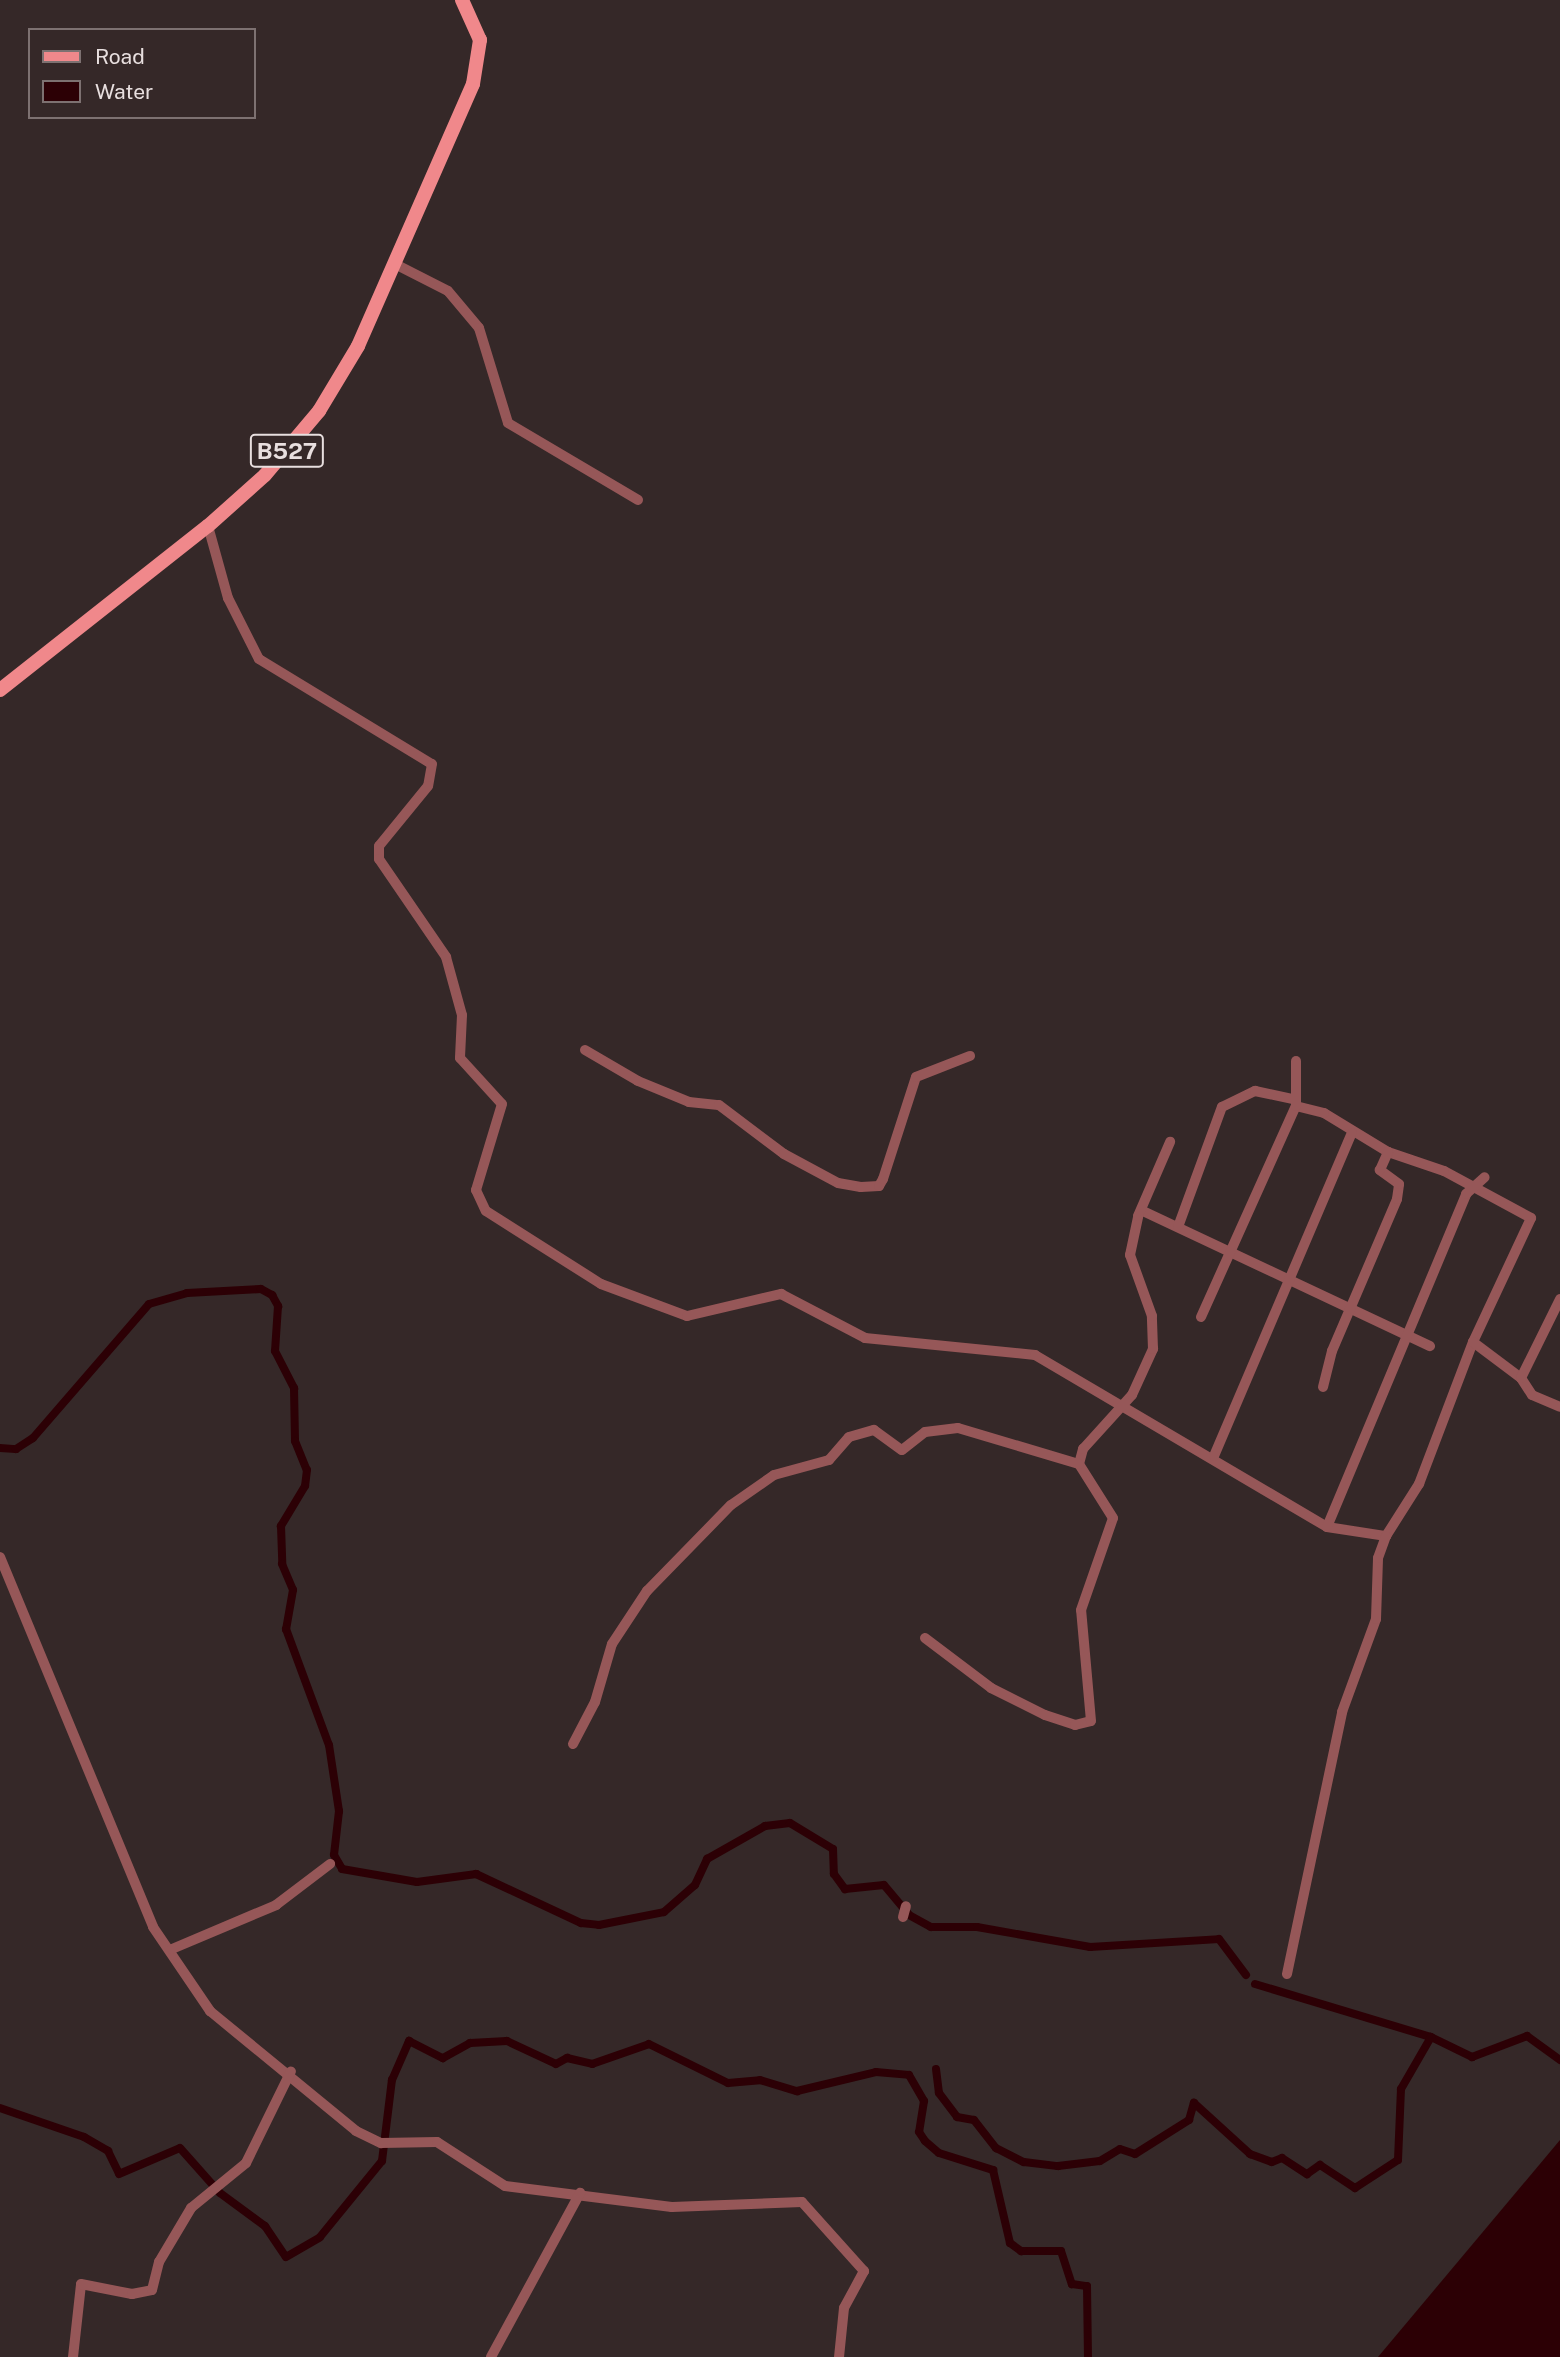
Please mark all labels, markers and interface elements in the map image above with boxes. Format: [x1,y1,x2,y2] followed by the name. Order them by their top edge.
[28,28,256,119] legend
[95,44,145,69] text: Road
[95,79,153,104] text: Water
[248,432,326,471] road number: B527

